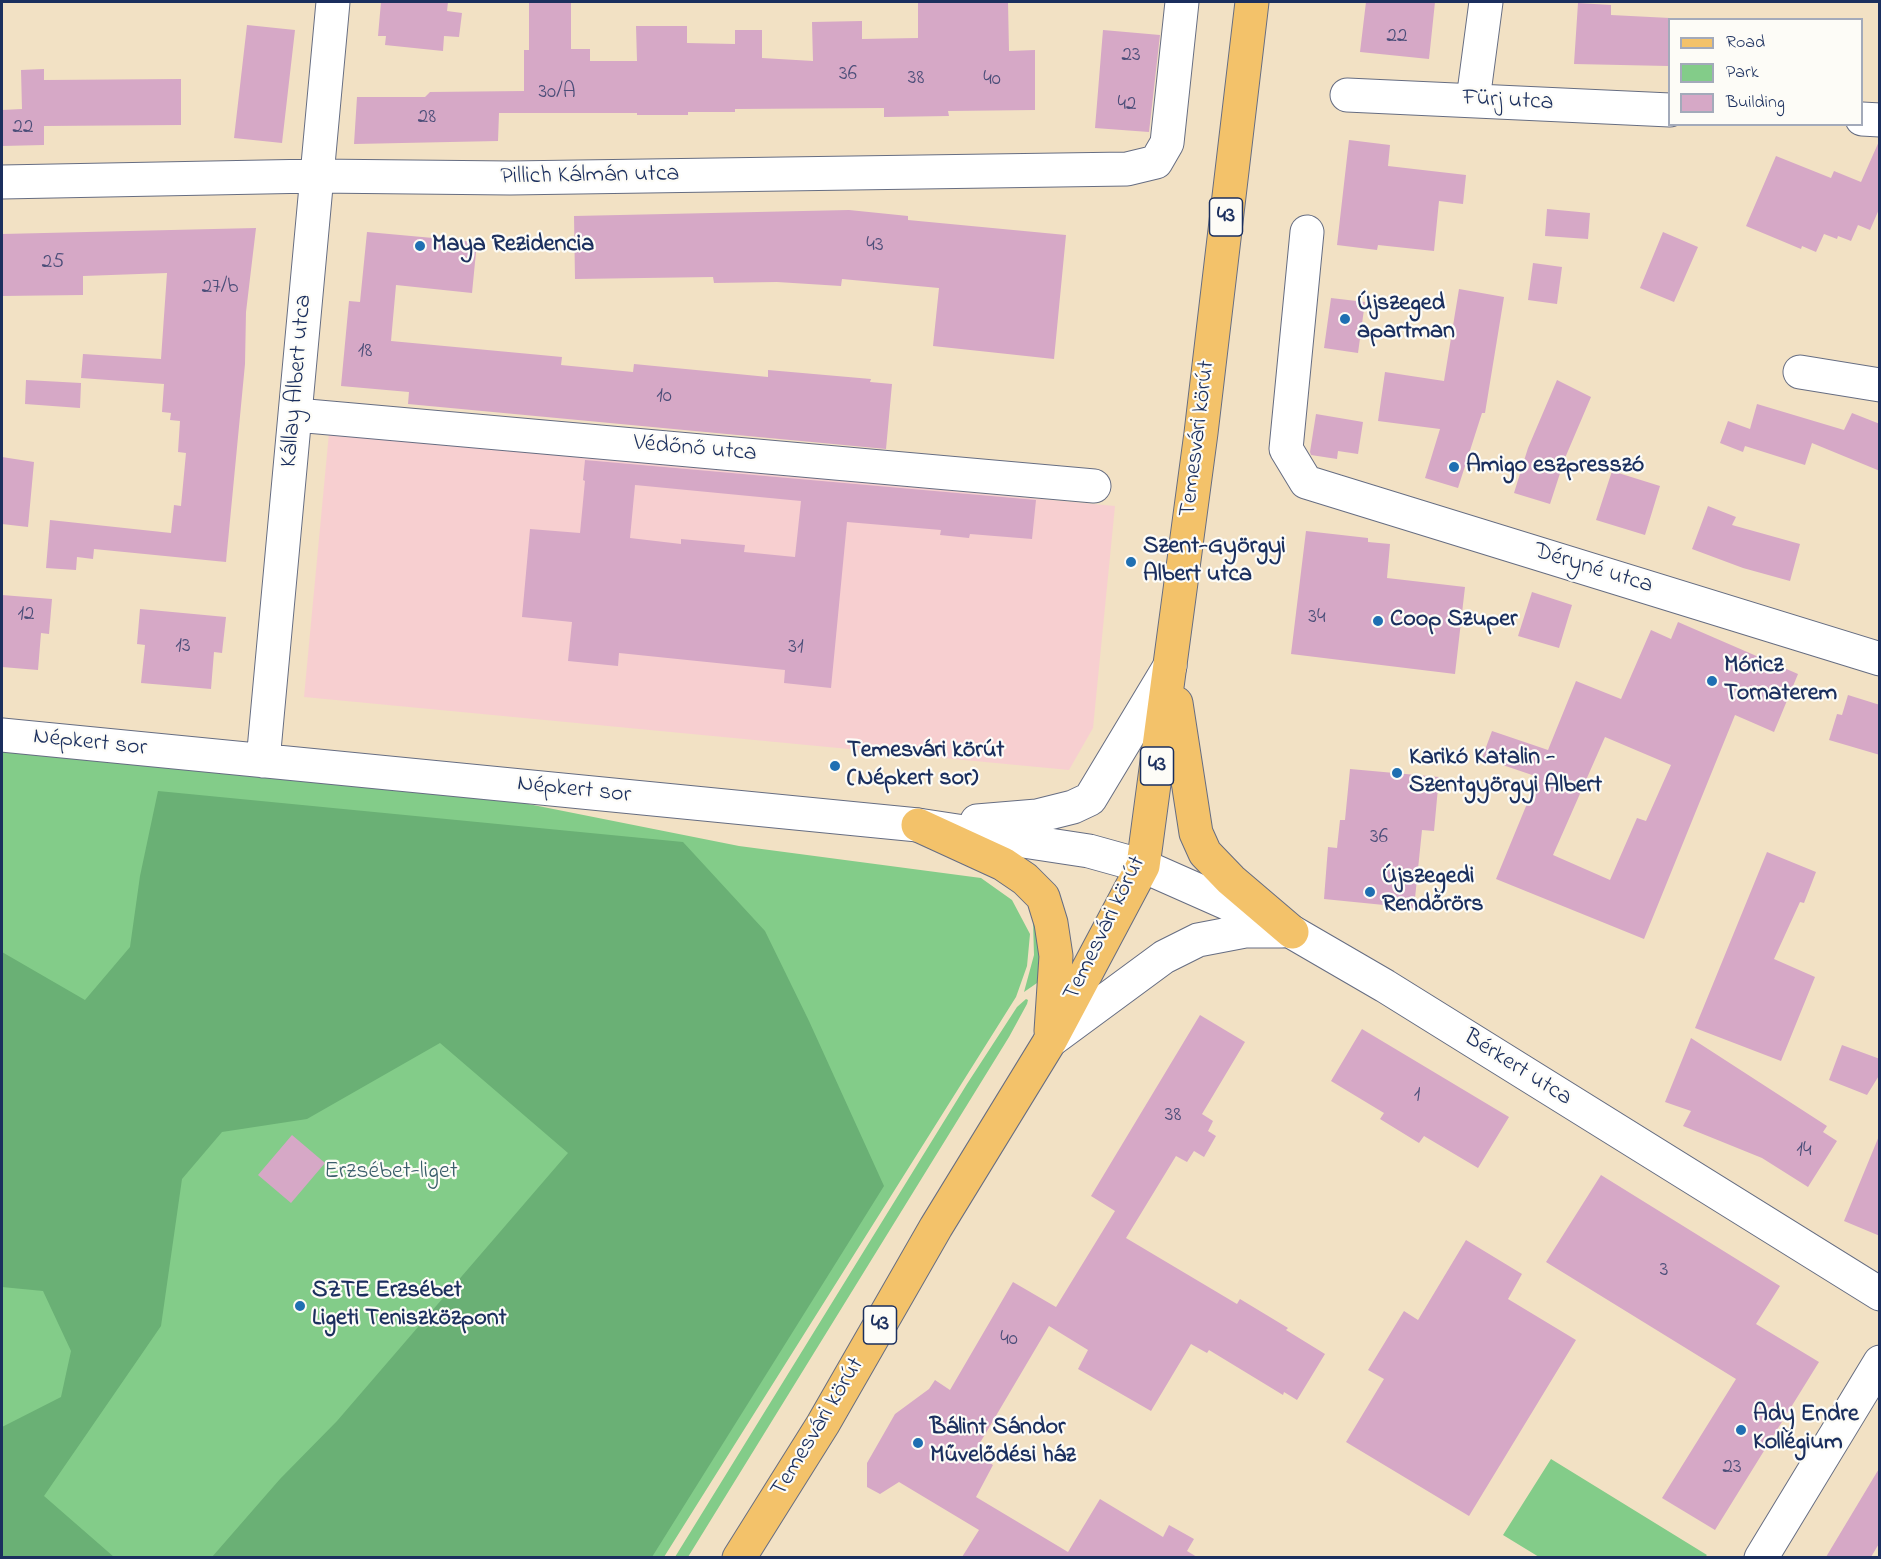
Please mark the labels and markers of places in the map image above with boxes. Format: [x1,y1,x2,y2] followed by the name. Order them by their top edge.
[432,232,594,260] place label: Maya Rezidencia
[413,239,427,253] marker: Maya Rezidencia
[1357,291,1455,347] place label: Újszeged apartman
[1338,312,1352,326] marker: Újszeged apartman
[1466,453,1644,481] place label: Amigo eszpresszó
[1447,460,1461,474] marker: Amigo eszpresszó
[1143,534,1286,590] place label: Szent-Györgyi Albert utca
[1124,555,1138,569] marker: Szent-Györgyi Albert utca
[1390,607,1518,635] place label: Coop Szuper
[1371,614,1385,628] marker: Coop Szuper
[1724,653,1837,709] place label: Móricz Tornaterem
[1705,674,1719,688] marker: Móricz Tornaterem
[847,738,1004,794] place label: Temesvári körút (Népkert sor)
[1409,745,1602,801] place label: Karikó Katalin - Szentgyörgyi Albert
[828,759,842,773] marker: Temesvári körút (Népkert sor)
[1390,766,1404,780] marker: Karikó Katalin - Szentgyörgyi Albert
[1382,864,1483,920] place label: Újszegedi Rendőrörs
[1363,885,1377,899] marker: Újszegedi Rendőrörs
[312,1278,507,1334] place label: SZTE Erzsébet Ligeti Teniszközpont
[293,1299,307,1313] marker: SZTE Erzsébet Ligeti Teniszközpont
[1753,1402,1859,1458] place label: Ady Endre Kollégium
[930,1415,1076,1471] place label: Bálint Sándor Művelődési ház
[1734,1423,1748,1437] marker: Ady Endre Kollégium
[911,1436,925,1450] marker: Bálint Sándor Művelődési ház

